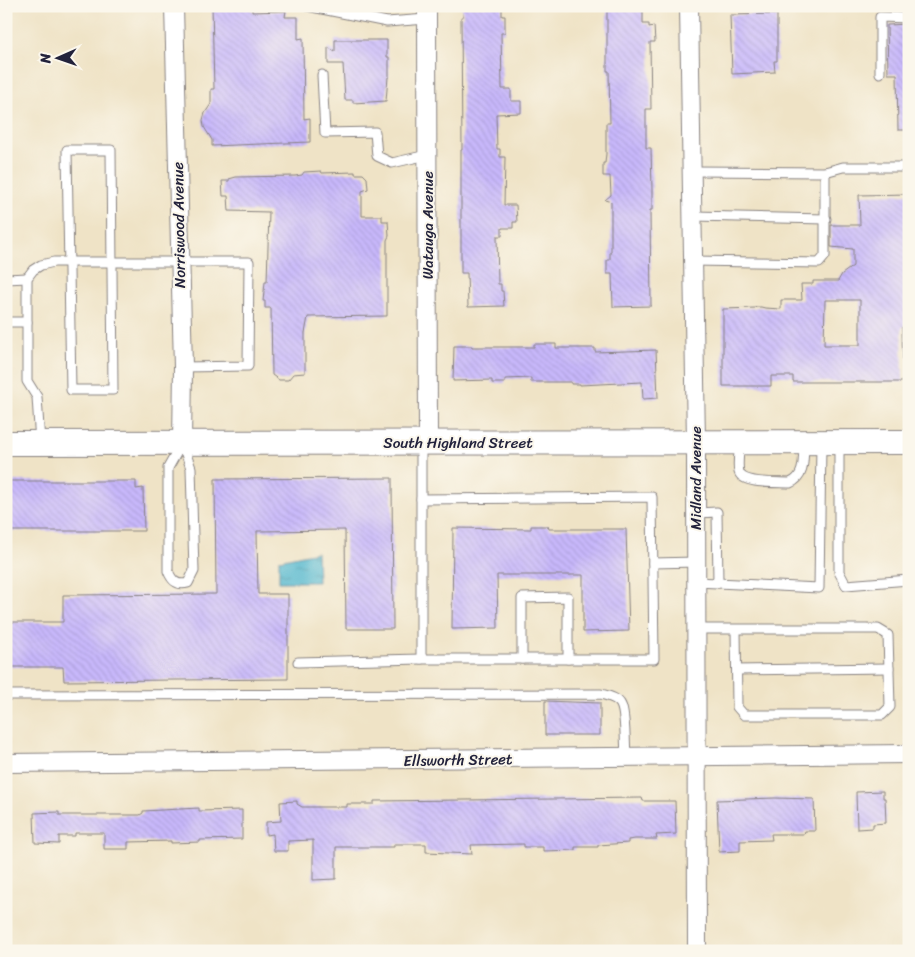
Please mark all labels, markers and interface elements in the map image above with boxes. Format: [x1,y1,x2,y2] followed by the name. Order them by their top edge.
[32,32,82,82] north arrow
[33,53,58,65] text: N
[165,161,193,288] street label: Norriswood Avenue
[415,170,441,279] street label: Watauga Avenue
[683,426,709,530] street label: Midland Avenue
[383,430,533,456] street label: South Highland Street
[403,746,513,774] street label: Ellsworth Street

